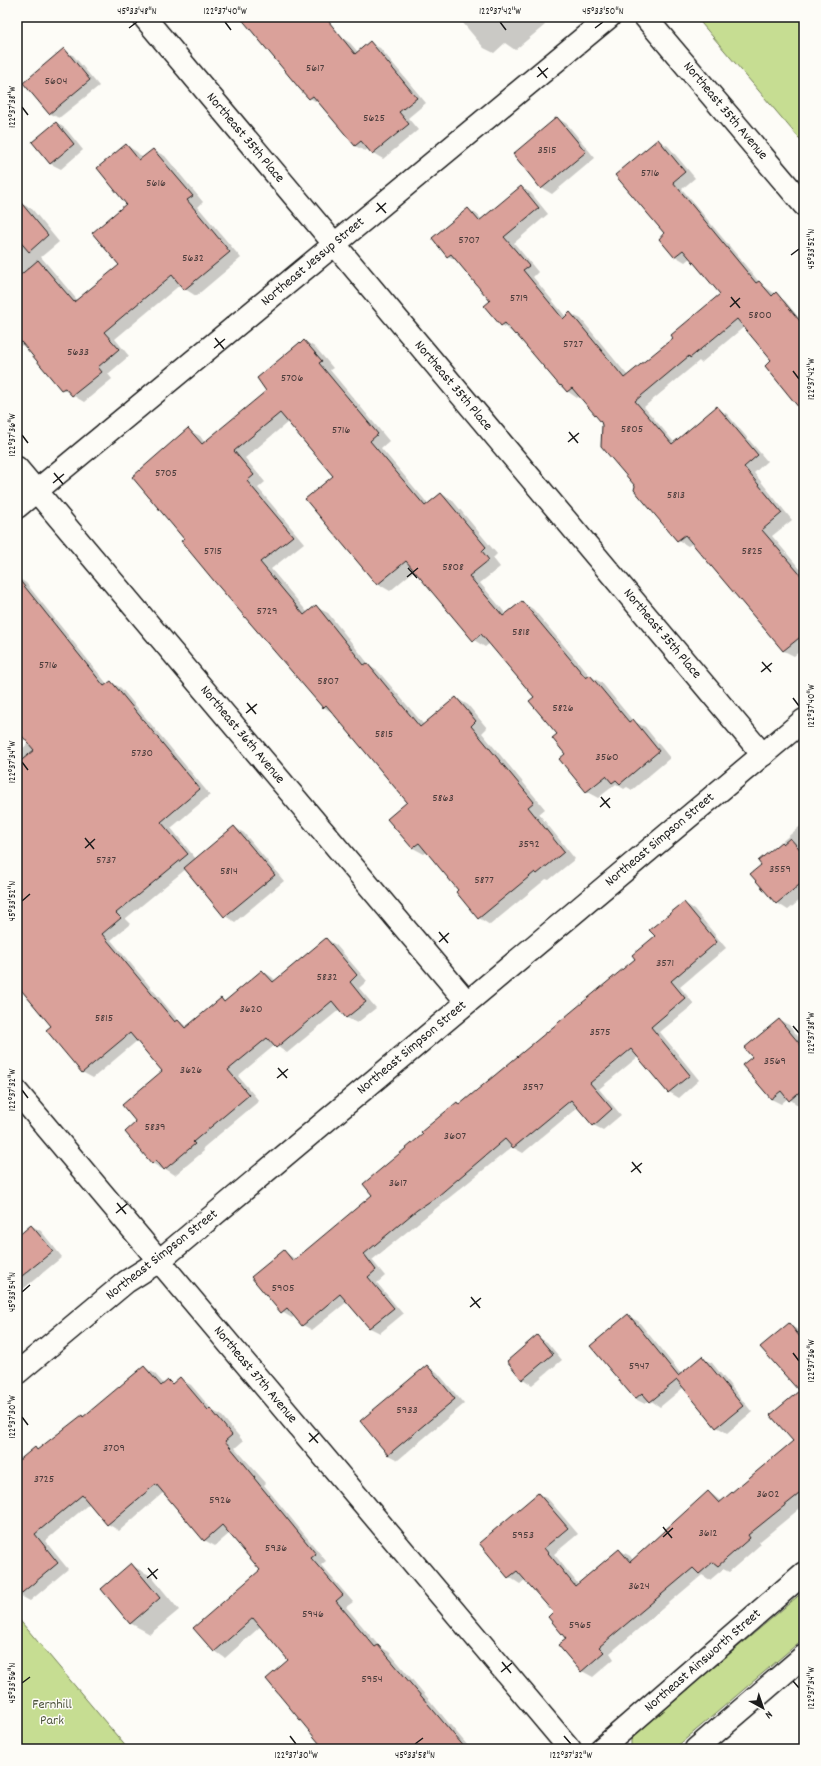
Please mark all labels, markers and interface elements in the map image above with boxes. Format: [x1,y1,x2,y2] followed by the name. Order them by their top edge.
[117,5,157,19] text: 45°33'48"N
[203,5,247,19] text: 122°37'40"W
[479,5,521,19] text: 122°37'42"W
[582,5,624,19] text: 45°33'50"N
[678,58,772,164] street label: Northeast 35th Avenue
[306,60,325,77] house number: 5617
[45,73,67,90] house number: 5604
[6,86,20,128] text: 122°37'38"W
[201,89,289,187] street label: Northeast 35th Place
[363,110,385,127] house number: 5625
[537,142,557,159] house number: 3515
[641,165,659,182] house number: 5716
[146,175,166,192] house number: 5616
[257,213,369,311] street label: Northeast Jessup Street
[805,229,819,269] text: 45°33'52"N
[458,232,480,249] house number: 5707
[182,250,204,267] house number: 5632
[510,290,528,307] house number: 5719
[748,307,772,324] house number: 5800
[563,336,583,353] house number: 5727
[409,337,497,435] street label: Northeast 35th Place
[67,344,89,361] house number: 5633
[805,358,819,400] text: 122°37'42"W
[281,370,303,387] house number: 5706
[6,413,20,457] text: 122°37'36"W
[621,421,643,438] house number: 5805
[332,422,350,439] house number: 5716
[155,465,177,482] house number: 5705
[667,487,685,504] house number: 5813
[204,543,222,560] house number: 5715
[741,543,763,560] house number: 5825
[442,559,464,576] house number: 5808
[618,585,706,683] street label: Northeast 35th Place
[257,603,277,620] house number: 5729
[512,624,530,641] house number: 5818
[39,657,57,674] house number: 5716
[317,673,339,690] house number: 5807
[195,681,289,789] street label: Northeast 36th Avenue
[805,684,819,728] text: 122°37'40"W
[552,700,574,717] house number: 5826
[375,726,393,743] house number: 5815
[6,741,20,783] text: 122°37'34"W
[131,745,153,762] house number: 5730
[595,749,619,766] house number: 3560
[601,788,719,892] street label: Northeast Simpson Street
[432,790,454,807] house number: 5863
[518,836,540,853] house number: 3592
[96,852,116,869] house number: 5737
[769,861,791,878] house number: 3559
[220,863,238,880] house number: 5814
[474,872,494,889] house number: 5877
[6,881,20,921] text: 45°33'52"N
[656,955,674,972] house number: 3571
[317,969,337,986] house number: 5832
[353,996,471,1100] street label: Northeast Simpson Street
[240,1001,263,1018] house number: 3620
[95,1010,113,1027] house number: 5815
[805,1012,819,1054] text: 122°37'38"W
[589,1024,611,1041] house number: 3575
[764,1053,786,1070] house number: 3569
[180,1062,202,1079] house number: 3626
[6,1069,20,1111] text: 122°37'32"W
[523,1079,544,1096] house number: 3597
[144,1119,166,1136] house number: 5839
[444,1128,467,1145] house number: 3607
[389,1175,408,1192] house number: 3617
[102,1205,222,1305] street label: Northeast Simpson Street
[6,1272,20,1312] text: 45°33'54"N
[271,1280,295,1297] house number: 5905
[208,1322,302,1428] street label: Northeast 37th Avenue
[805,1339,819,1383] text: 122°37'36"W
[629,1358,650,1375] house number: 5947
[6,1395,20,1439] text: 122°37'30"W
[396,1402,418,1419] house number: 5933
[103,1440,125,1457] house number: 3709
[34,1471,54,1488] house number: 3725
[757,1486,780,1503] house number: 3602
[209,1492,231,1509] house number: 5926
[698,1525,718,1542] house number: 3612
[512,1527,534,1544] house number: 5953
[265,1540,287,1557] house number: 5936
[628,1578,650,1595] house number: 3624
[640,1605,766,1717] street label: Northeast Ainsworth Street
[302,1606,324,1623] house number: 5946
[569,1617,591,1634] house number: 5965
[6,1663,20,1703] text: 45°33'56"N
[805,1667,819,1709] text: 122°37'34"W
[361,1671,383,1688] house number: 5954
[743,1688,783,1728] north arrow
[32,1695,73,1731] park label: Fernhill Park
[760,1706,775,1722] text: N
[274,1749,318,1763] text: 122°37'30"W
[395,1749,435,1763] text: 45°33'58"N
[550,1749,593,1763] text: 122°37'32"W

